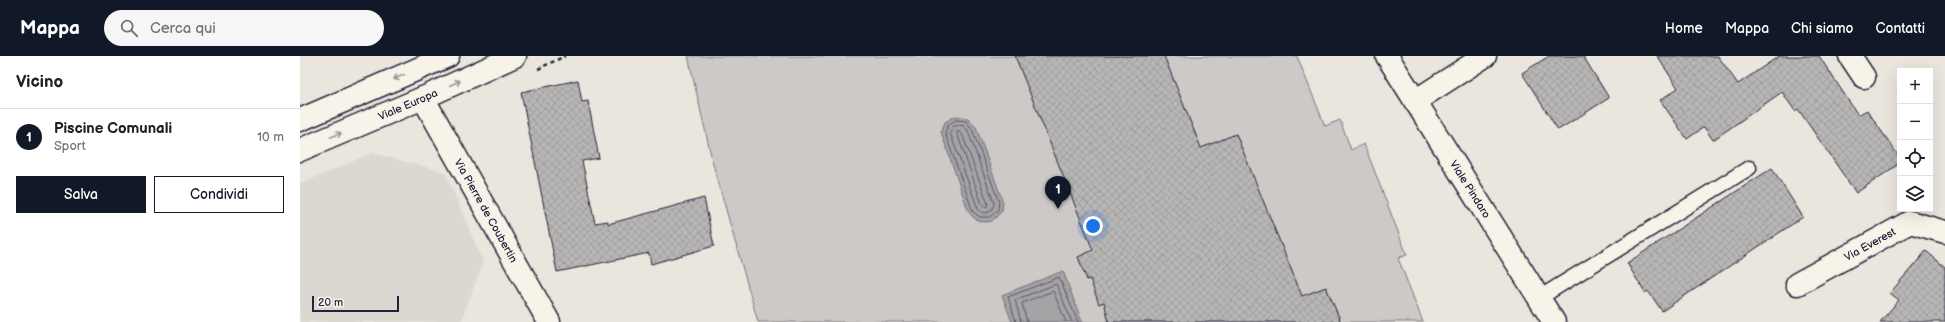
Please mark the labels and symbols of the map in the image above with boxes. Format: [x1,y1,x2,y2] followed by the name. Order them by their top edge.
[394,74,406,81] one-way arrow
[449,79,461,86] one-way arrow
[376,86,440,123] street label: Viale Europa
[330,130,342,138] one-way arrow
[451,157,520,265] street label: Via Pierre de Coubertin
[1447,158,1493,221] street label: Viale Pindaro
[1045,176,1071,209] pin: 1
[1083,216,1103,236] your location
[1842,225,1899,264] street label: Via Everest
[312,294,399,313] scale bar

